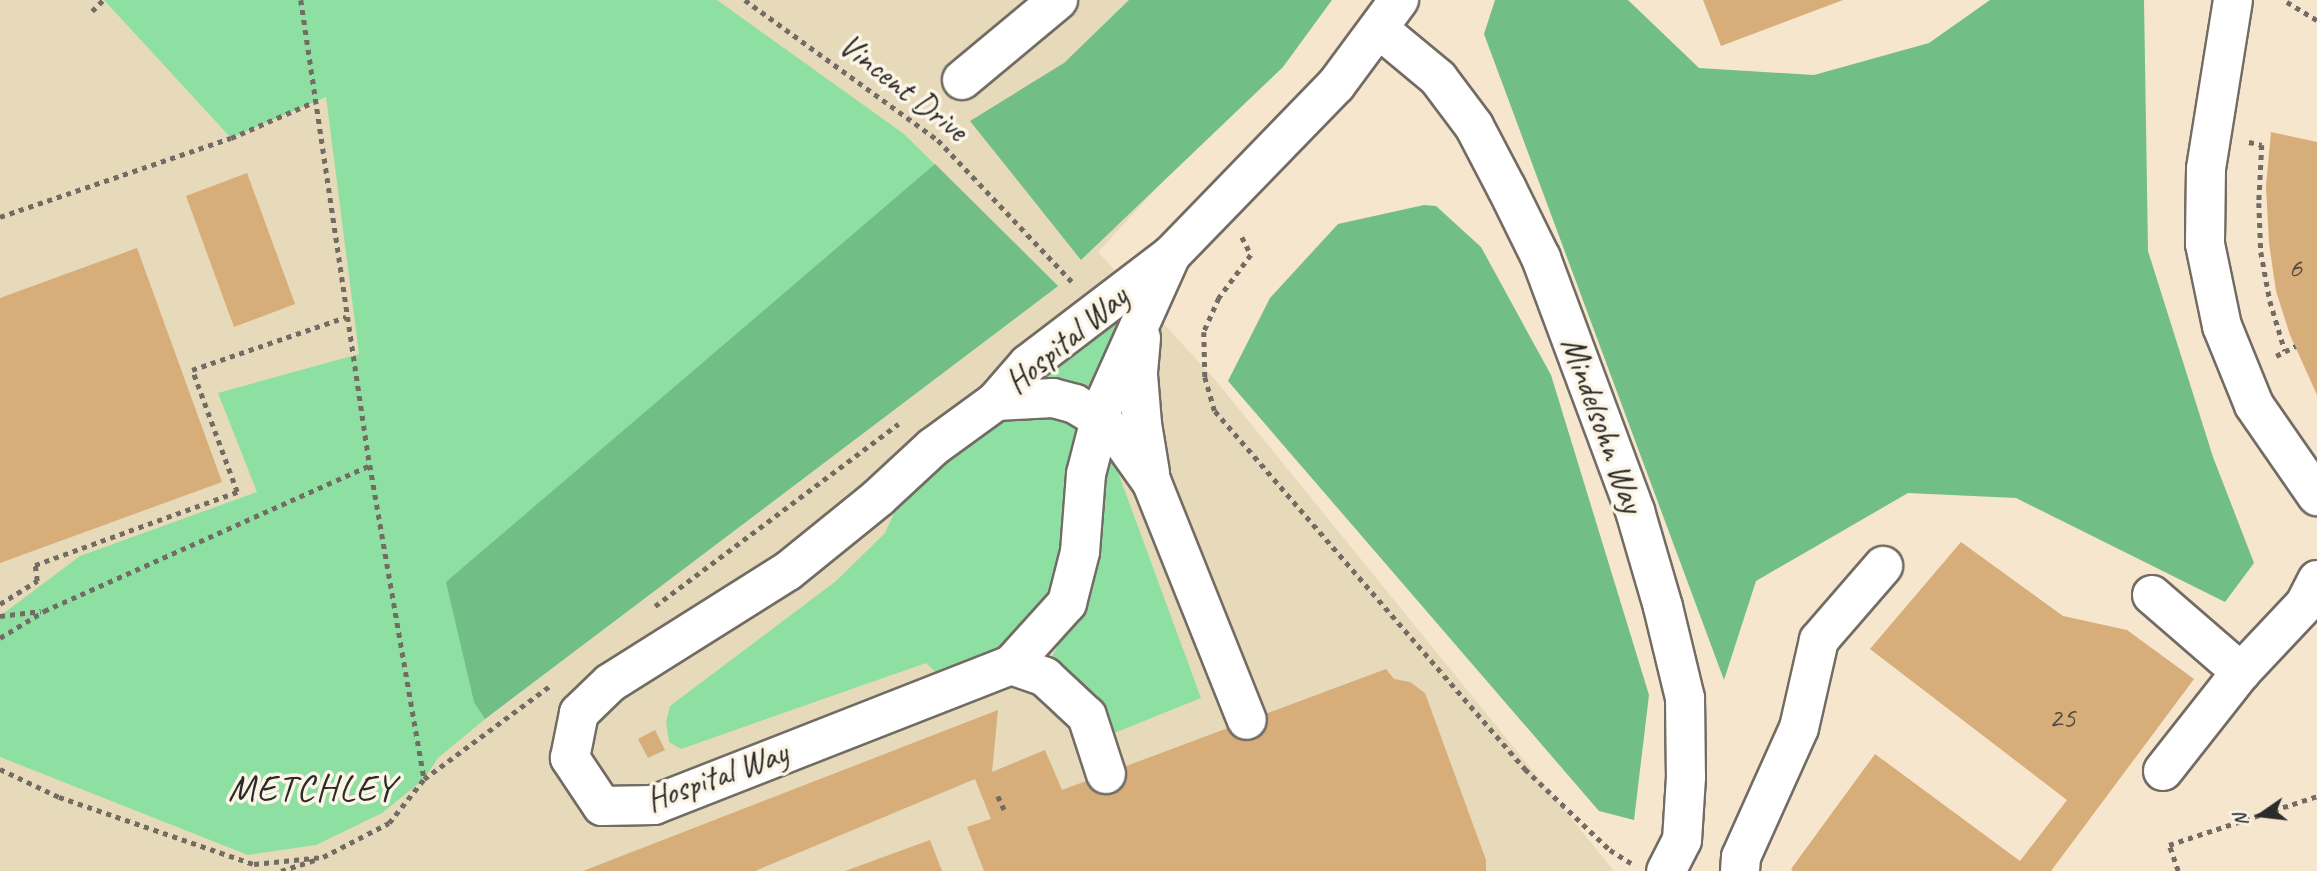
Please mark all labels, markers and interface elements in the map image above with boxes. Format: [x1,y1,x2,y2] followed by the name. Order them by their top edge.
[831,25,975,151] street label: Vincent Drive
[2288,249,2302,285] house number: 6
[998,278,1136,402] street label: Hospital Way
[1552,332,1652,518] street label: Mindelsohn Way
[2049,699,2075,735] house number: 25
[641,733,793,821] street label: Hospital Way
[228,766,396,810] district label: METCHLEY
[2226,780,2296,850] north arrow
[2228,811,2254,829] text: N

